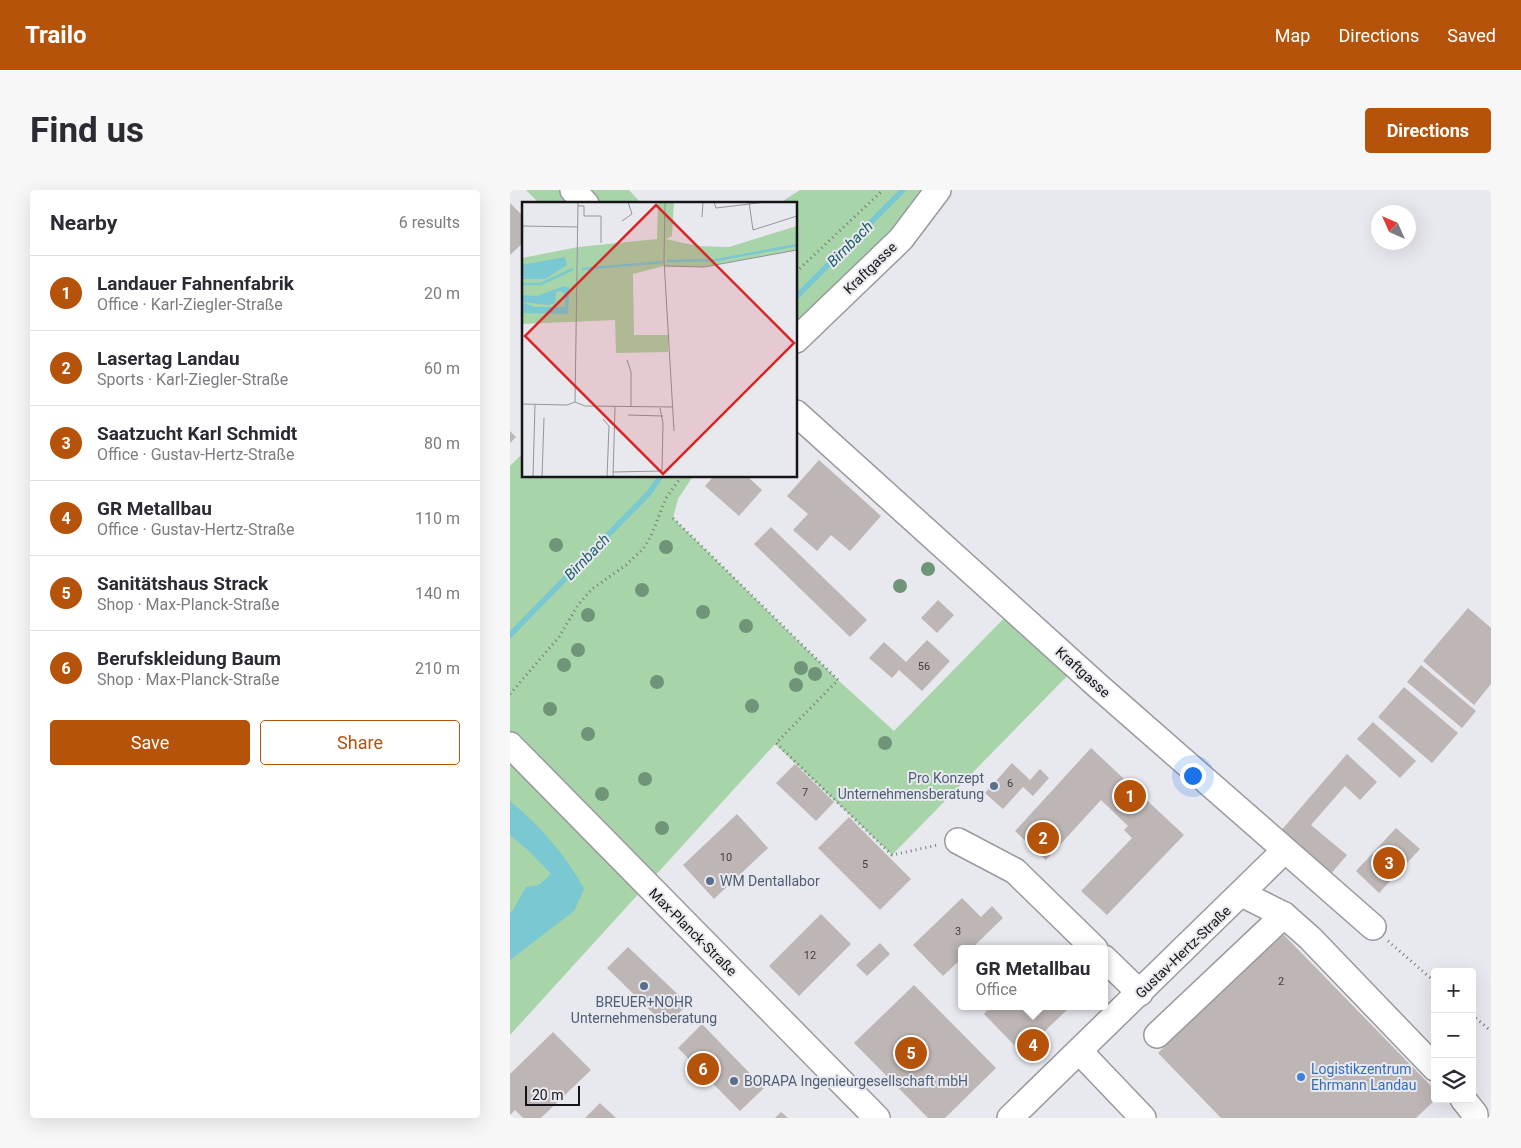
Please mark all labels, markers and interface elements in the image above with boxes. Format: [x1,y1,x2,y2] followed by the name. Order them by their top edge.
[25,21,87,49] text: Trailo
[1275,25,1310,46] text: Map
[1338,25,1419,46] text: Directions
[1447,25,1496,46] text: Saved
[1365,108,1491,153] button: Directions
[30,110,144,151] text: Find us
[522,202,798,478] inset map
[1371,205,1416,250] north arrow
[50,211,117,235] text: Nearby
[399,213,460,232] text: 6 results
[823,217,877,271] water label: Birnbach
[840,239,900,297] street label: Kraftgasse
[97,272,294,295] text: Landauer Fahnenfabrik
[61,284,71,303] text: 1
[424,284,460,303] text: 20 m
[97,295,283,314] text: Office · Karl-Ziegler-Straße
[97,347,240,370] text: Lasertag Landau
[61,359,71,378] text: 2
[424,359,460,378] text: 60 m
[97,370,288,389] text: Sports · Karl-Ziegler-Straße
[97,422,297,445] text: Saatzucht Karl Schmidt
[61,434,71,453] text: 3
[424,434,460,453] text: 80 m
[97,445,294,464] text: Office · Gustav-Hertz-Straße
[97,497,212,520] text: GR Metallbau
[61,509,71,528] text: 4
[415,509,460,528] text: 110 m
[97,520,294,539] text: Office · Gustav-Hertz-Straße
[561,530,613,584] water label: Birnbach
[97,572,268,595] text: Sanitätshaus Strack
[61,584,71,603] text: 5
[415,584,460,603] text: 140 m
[97,595,280,614] text: Shop · Max-Planck-Straße
[1053,643,1113,701] street label: Kraftgasse
[97,647,281,670] text: Berufskleidung Baum
[61,659,71,678] text: 6
[415,659,460,678] text: 210 m
[918,660,930,673] house number: 56
[97,670,280,689] text: Shop · Max-Planck-Straße
[50,720,250,765] button: Save
[260,720,460,765] button: Share
[1180,763,1206,789] your location
[838,770,984,802] place label: Pro Konzept Unternehmensberatung
[1007,777,1013,790] house number: 6
[1114,777,1146,815] pin: 1
[988,780,1000,792] marker: Pro Konzept Unternehmensberatung
[802,786,808,799] house number: 7
[1027,819,1059,857] pin: 2
[1373,844,1405,882] pin: 3
[720,851,732,864] house number: 10
[862,858,868,871] house number: 5
[720,873,820,889] place label: WM Dentallabor
[704,875,716,887] marker: WM Dentallabor
[646,885,740,979] street label: Max-Planck-Straße
[1132,903,1234,1001] street label: Gustav-Hertz-Straße
[955,925,961,938] house number: 3
[958,945,1108,1010] popup
[804,949,816,962] house number: 12
[976,957,1090,980] text: GR Metallbau
[1431,968,1476,1103] map controls
[1431,968,1476,1013] button: +
[1278,975,1284,988] house number: 2
[638,980,650,992] marker: BREUER+NOHR Unternehmensberatung
[976,980,1017,999] text: Office
[571,994,717,1026] place label: BREUER+NOHR Unternehmensberatung
[1431,1013,1476,1058] button: −
[1017,1026,1049,1064] pin: 4
[895,1034,927,1072] pin: 5
[687,1050,719,1088] pin: 6
[1431,1058,1476,1103] button: layers
[1311,1061,1416,1093] place label: Logistikzentrum Ehrmann Landau
[1295,1071,1307,1083] marker: Logistikzentrum Ehrmann Landau
[744,1073,968,1089] place label: BORAPA Ingenieurgesellschaft mbH
[728,1075,740,1087] marker: BORAPA Ingenieurgesellschaft mbH
[525,1083,580,1106] scale bar
[532,1087,564,1103] text: 20 m

